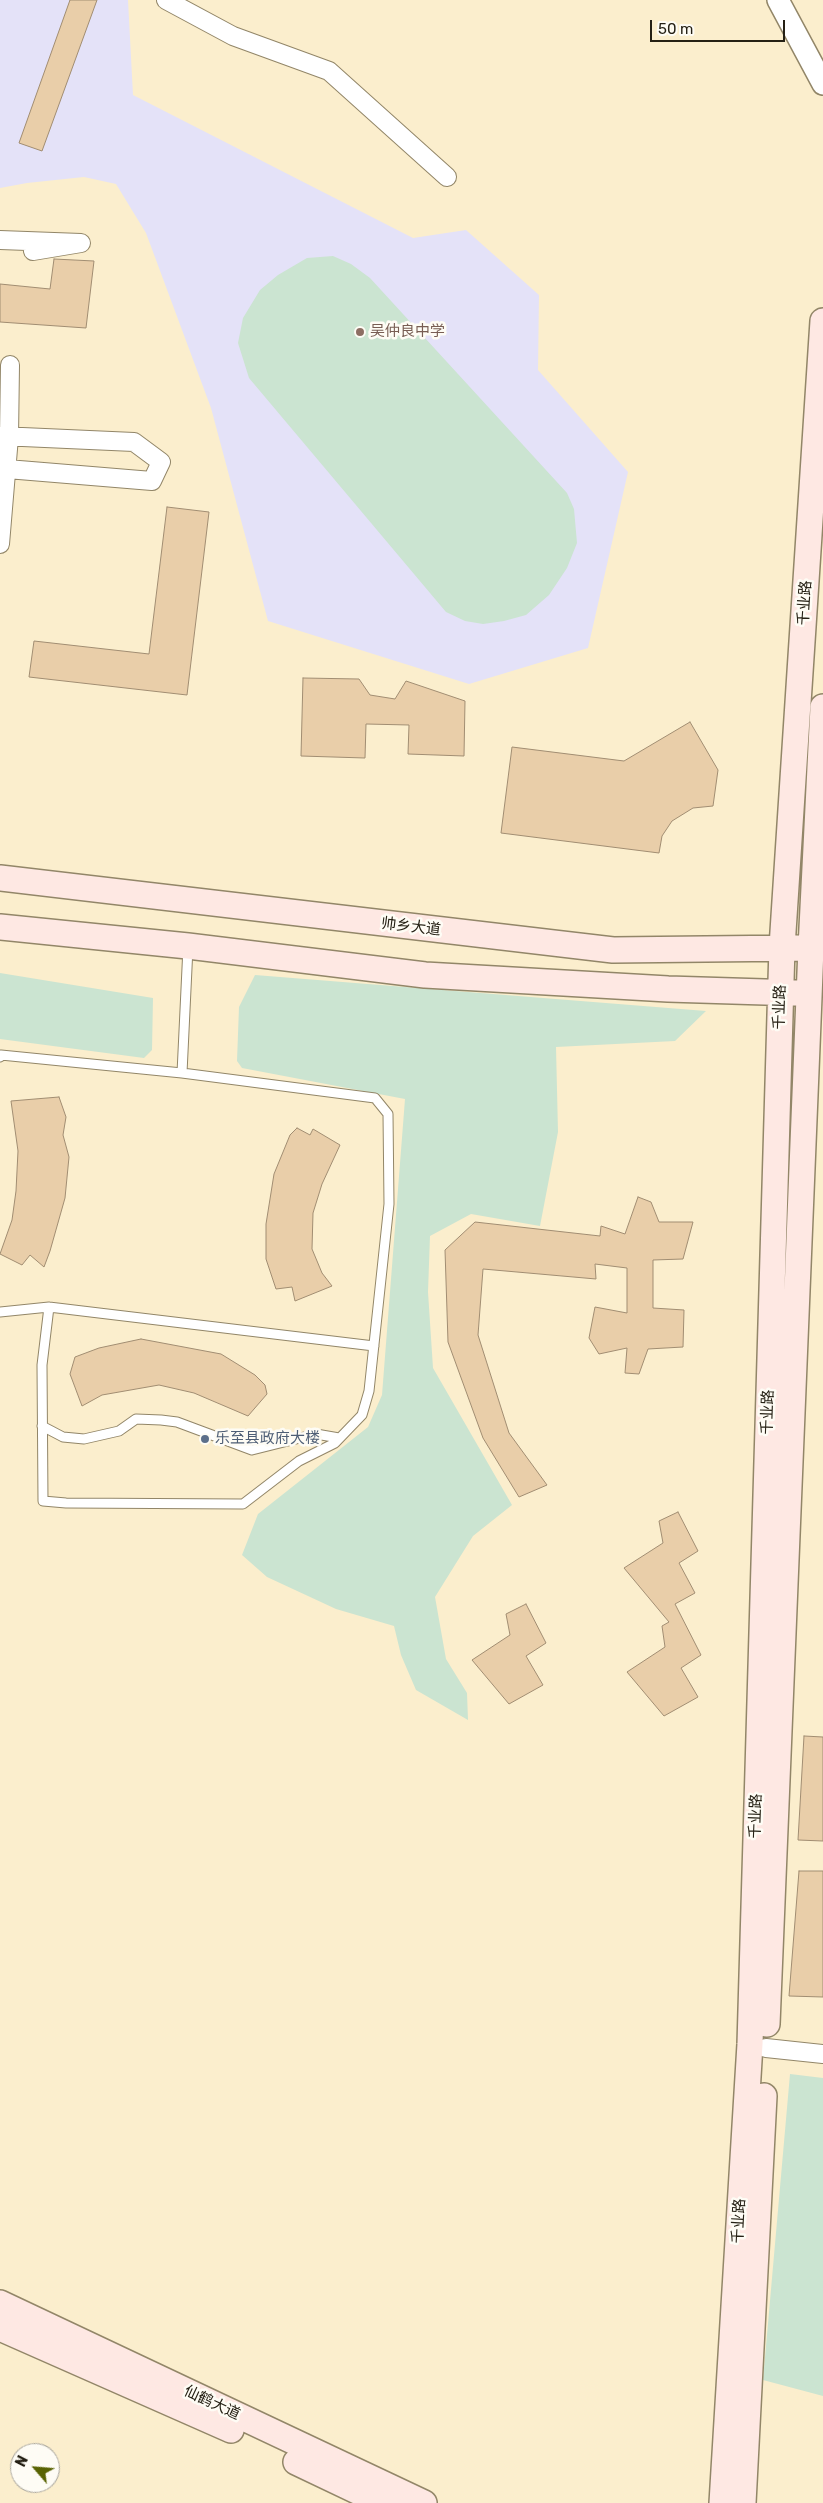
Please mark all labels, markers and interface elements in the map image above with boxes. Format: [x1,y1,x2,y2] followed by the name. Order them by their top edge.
[653,10,788,42] scale bar
[658,20,693,38] text: 50 m
[370,323,445,341] place label: 吴仲良中学
[354,326,366,338] marker: 吴仲良中学
[794,580,816,626] street label: 千业路
[380,914,442,940] street label: 帅乡大道
[770,984,790,1030] street label: 千业路
[758,1389,778,1435] street label: 千业路
[215,1430,320,1448] place label: 乐至县政府大楼
[199,1433,211,1445] marker: 乐至县政府大楼
[746,1793,766,1839] street label: 千业路
[729,2198,749,2244] street label: 千业路
[181,2382,243,2424] street label: 仙鹤大道
[10,2443,60,2493] north arrow
[12,2453,32,2470] text: N

